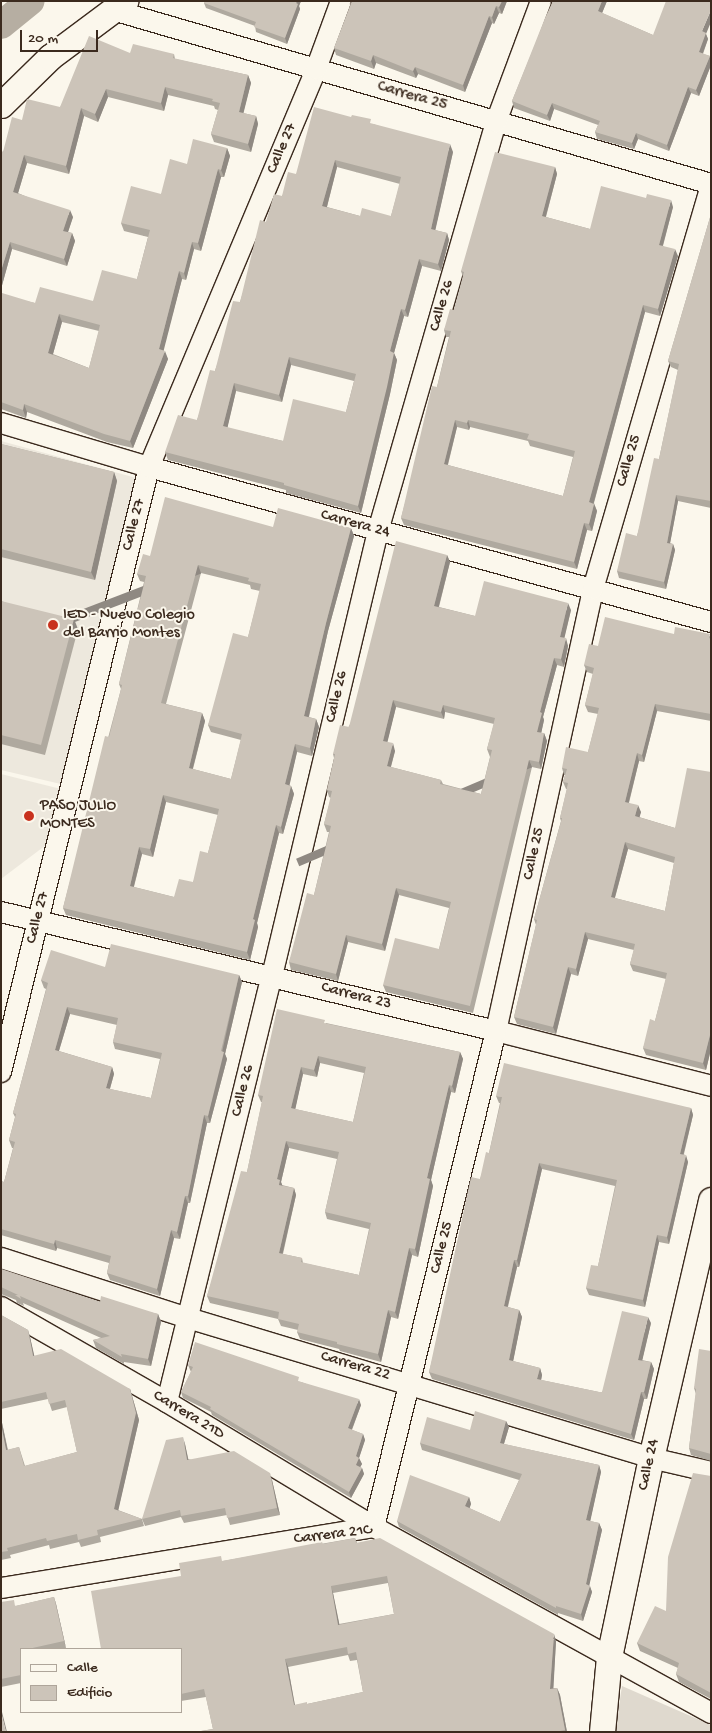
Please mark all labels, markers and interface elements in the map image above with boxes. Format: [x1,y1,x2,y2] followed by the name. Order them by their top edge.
[22,20,100,52] scale bar
[28,30,58,48] text: 20 m
[375,78,449,116] street label: Carrera 25
[264,121,302,177] street label: Calle 27
[427,278,459,334] street label: Calle 26
[613,433,647,489] street label: Calle 25
[119,497,151,553] street label: Calle 27
[318,507,392,543] street label: Carrera 24
[63,606,195,644] place label: IED - Nuevo Colegio del Barrio Montes
[47,619,59,631] marker: IED - Nuevo Colegio del Barrio Montes
[323,669,353,725] street label: Calle 26
[40,797,116,835] place label: PASO JULIO MONTES
[22,809,36,823] marker: PASO JULIO MONTES
[520,826,550,882] street label: Calle 25
[23,890,55,946] street label: Calle 27
[319,979,393,1015] street label: Carrera 23
[228,1063,260,1119] street label: Calle 26
[427,1220,459,1276] street label: Calle 25
[318,1348,392,1386] street label: Carrera 22
[149,1387,227,1445] street label: Carrera 21D
[635,1438,665,1492] street label: Calle 24
[293,1522,373,1550] street label: Carrera 21C
[20,1648,182,1713] legend
[67,1659,98,1677] text: Calle
[67,1684,112,1702] text: Edificio

